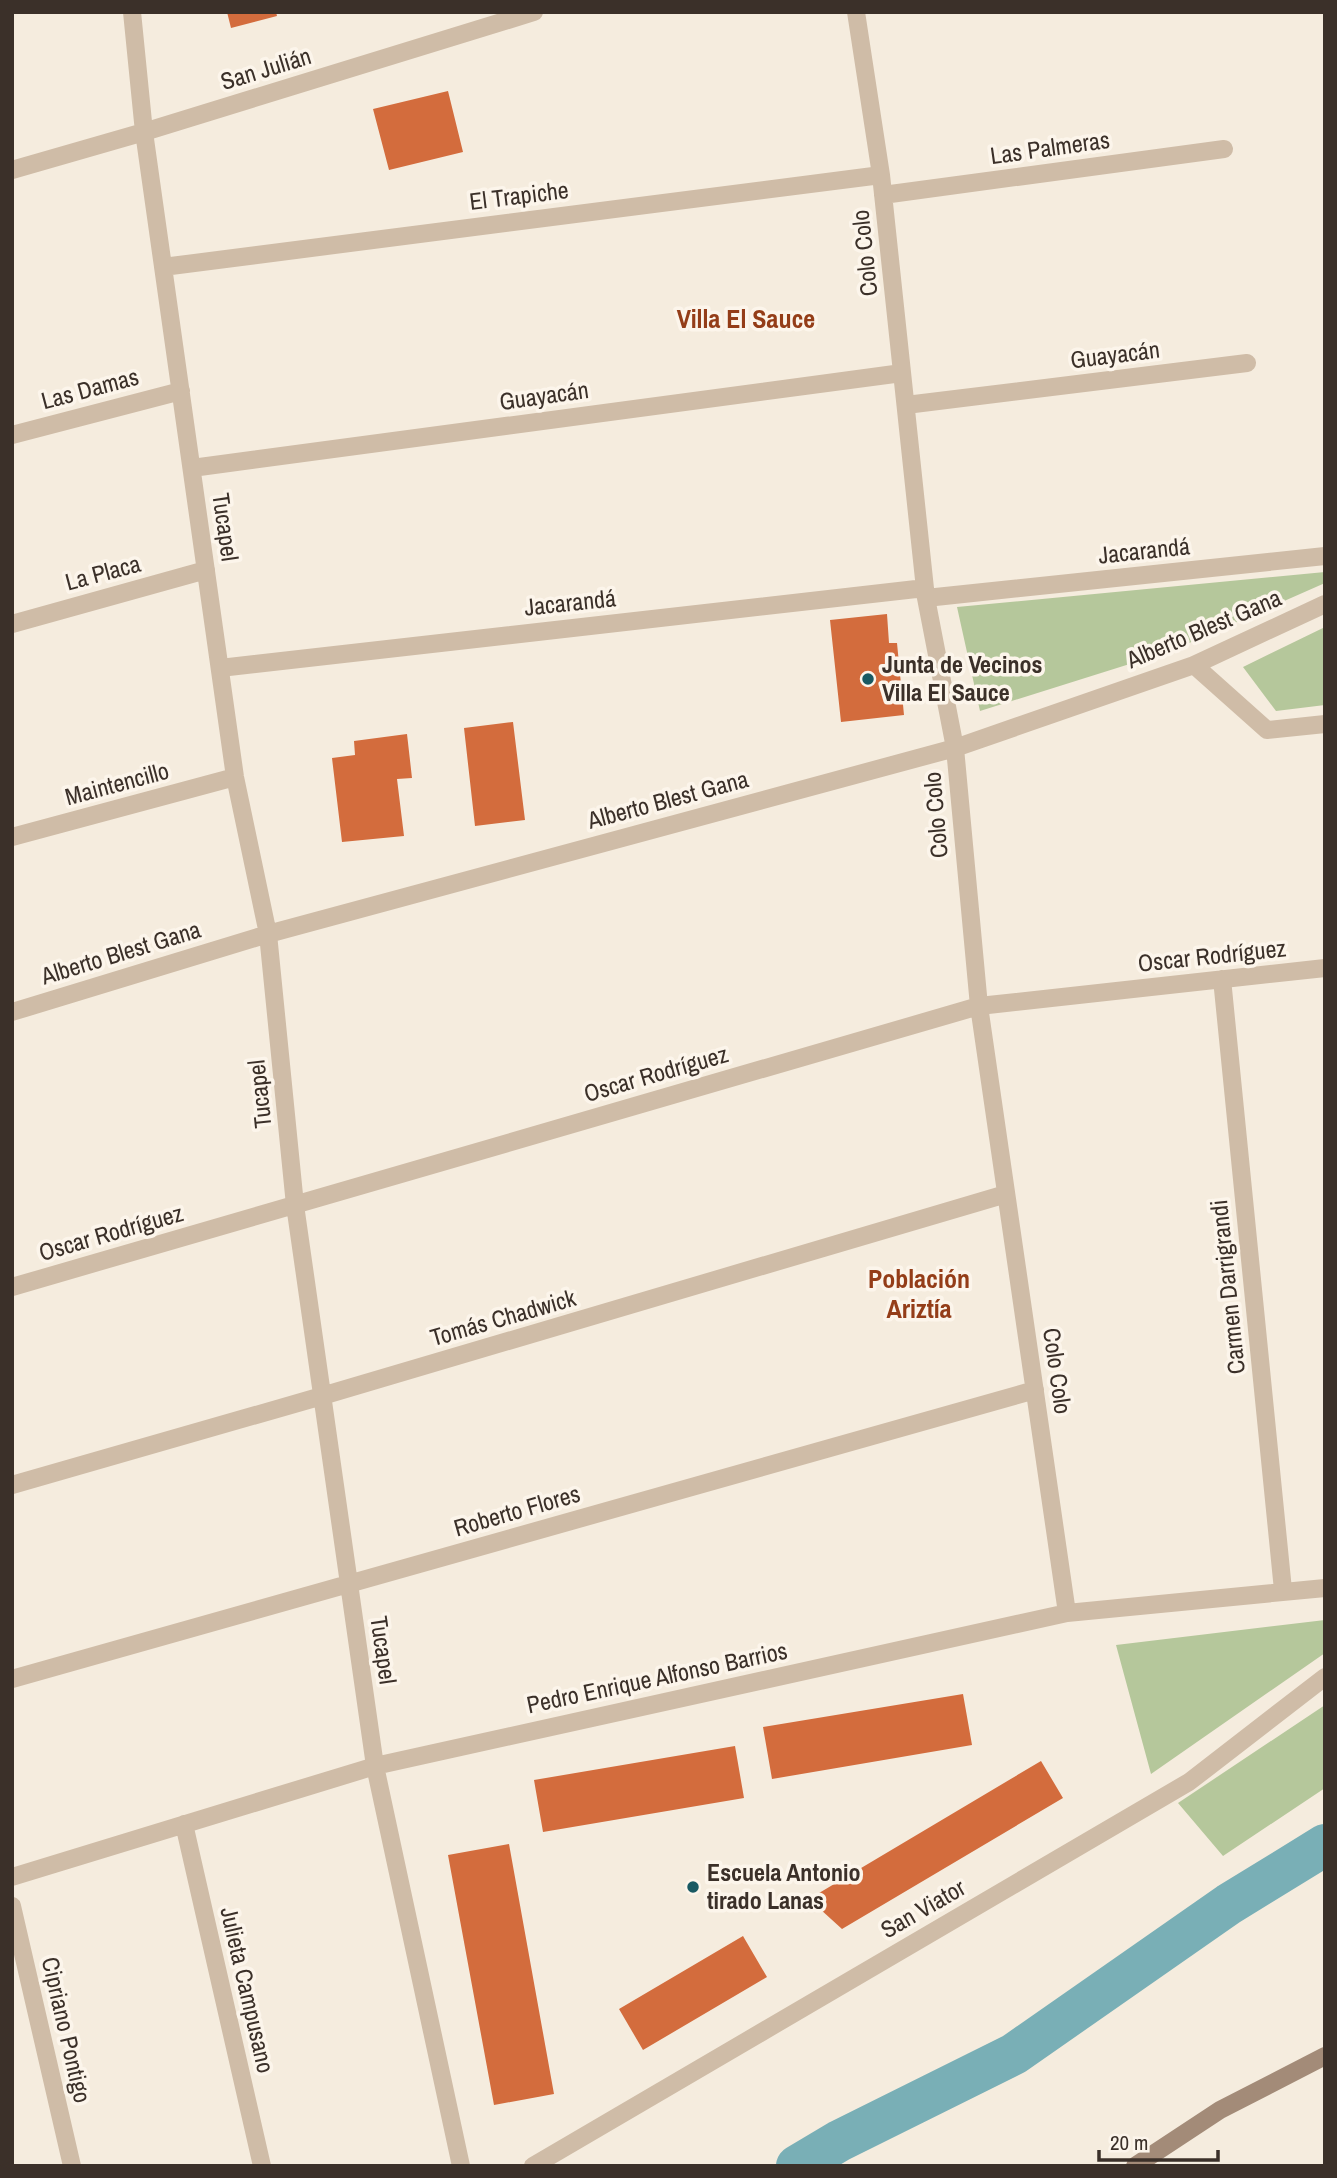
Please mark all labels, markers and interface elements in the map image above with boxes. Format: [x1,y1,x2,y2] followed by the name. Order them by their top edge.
[217,39,315,97] street label: San Julián
[988,123,1112,171] street label: Las Palmeras
[468,173,570,217] street label: El Trapiche
[844,208,884,298] street label: Colo Colo
[677,301,815,336] district label: Villa El Sauce
[1068,333,1161,375] street label: Guayacán
[38,360,142,416] street label: Las Damas
[497,373,591,417] street label: Guayacán
[205,491,247,563] street label: Tucapel
[1097,529,1191,571] street label: Jacarandá
[62,547,144,597] street label: La Placa
[523,581,617,623] street label: Jacarandá
[1120,581,1286,675] street label: Alberto Blest Gana
[882,648,1042,708] place label: Junta de Vecinos Villa El Sauce
[860,671,876,687] marker: Junta de Vecinos Villa El Sauce
[61,754,172,812] street label: Maintencillo
[583,762,752,836] street label: Alberto Blest Gana
[915,771,955,860] street label: Colo Colo
[36,913,204,992] street label: Alberto Blest Gana
[1136,931,1288,979] street label: Oscar Rodríguez
[580,1037,732,1109] street label: Oscar Rodríguez
[240,1058,278,1130] street label: Tucapel
[35,1196,187,1268] street label: Oscar Rodríguez
[1202,1198,1252,1376] street label: Carmen Darrigrandi
[868,1261,970,1326] district label: Población Ariztía
[426,1281,579,1353] street label: Tomás Chadwick
[1036,1326,1080,1416] street label: Colo Colo
[450,1477,584,1543] street label: Roberto Flores
[363,1614,405,1686] street label: Tucapel
[523,1634,790,1720] street label: Pedro Enrique Alfonso Barrios
[707,1856,860,1916] place label: Escuela Antonio tirado Lanas
[874,1871,971,1945] street label: San Viator
[685,1879,701,1895] marker: Escuela Antonio tirado Lanas
[213,1904,283,2076] street label: Julieta Campusano
[35,1954,99,2106] street label: Cipriano Pontigo
[1099,2118,1218,2162] scale bar
[1110,2128,1148,2157] text: 20 m

